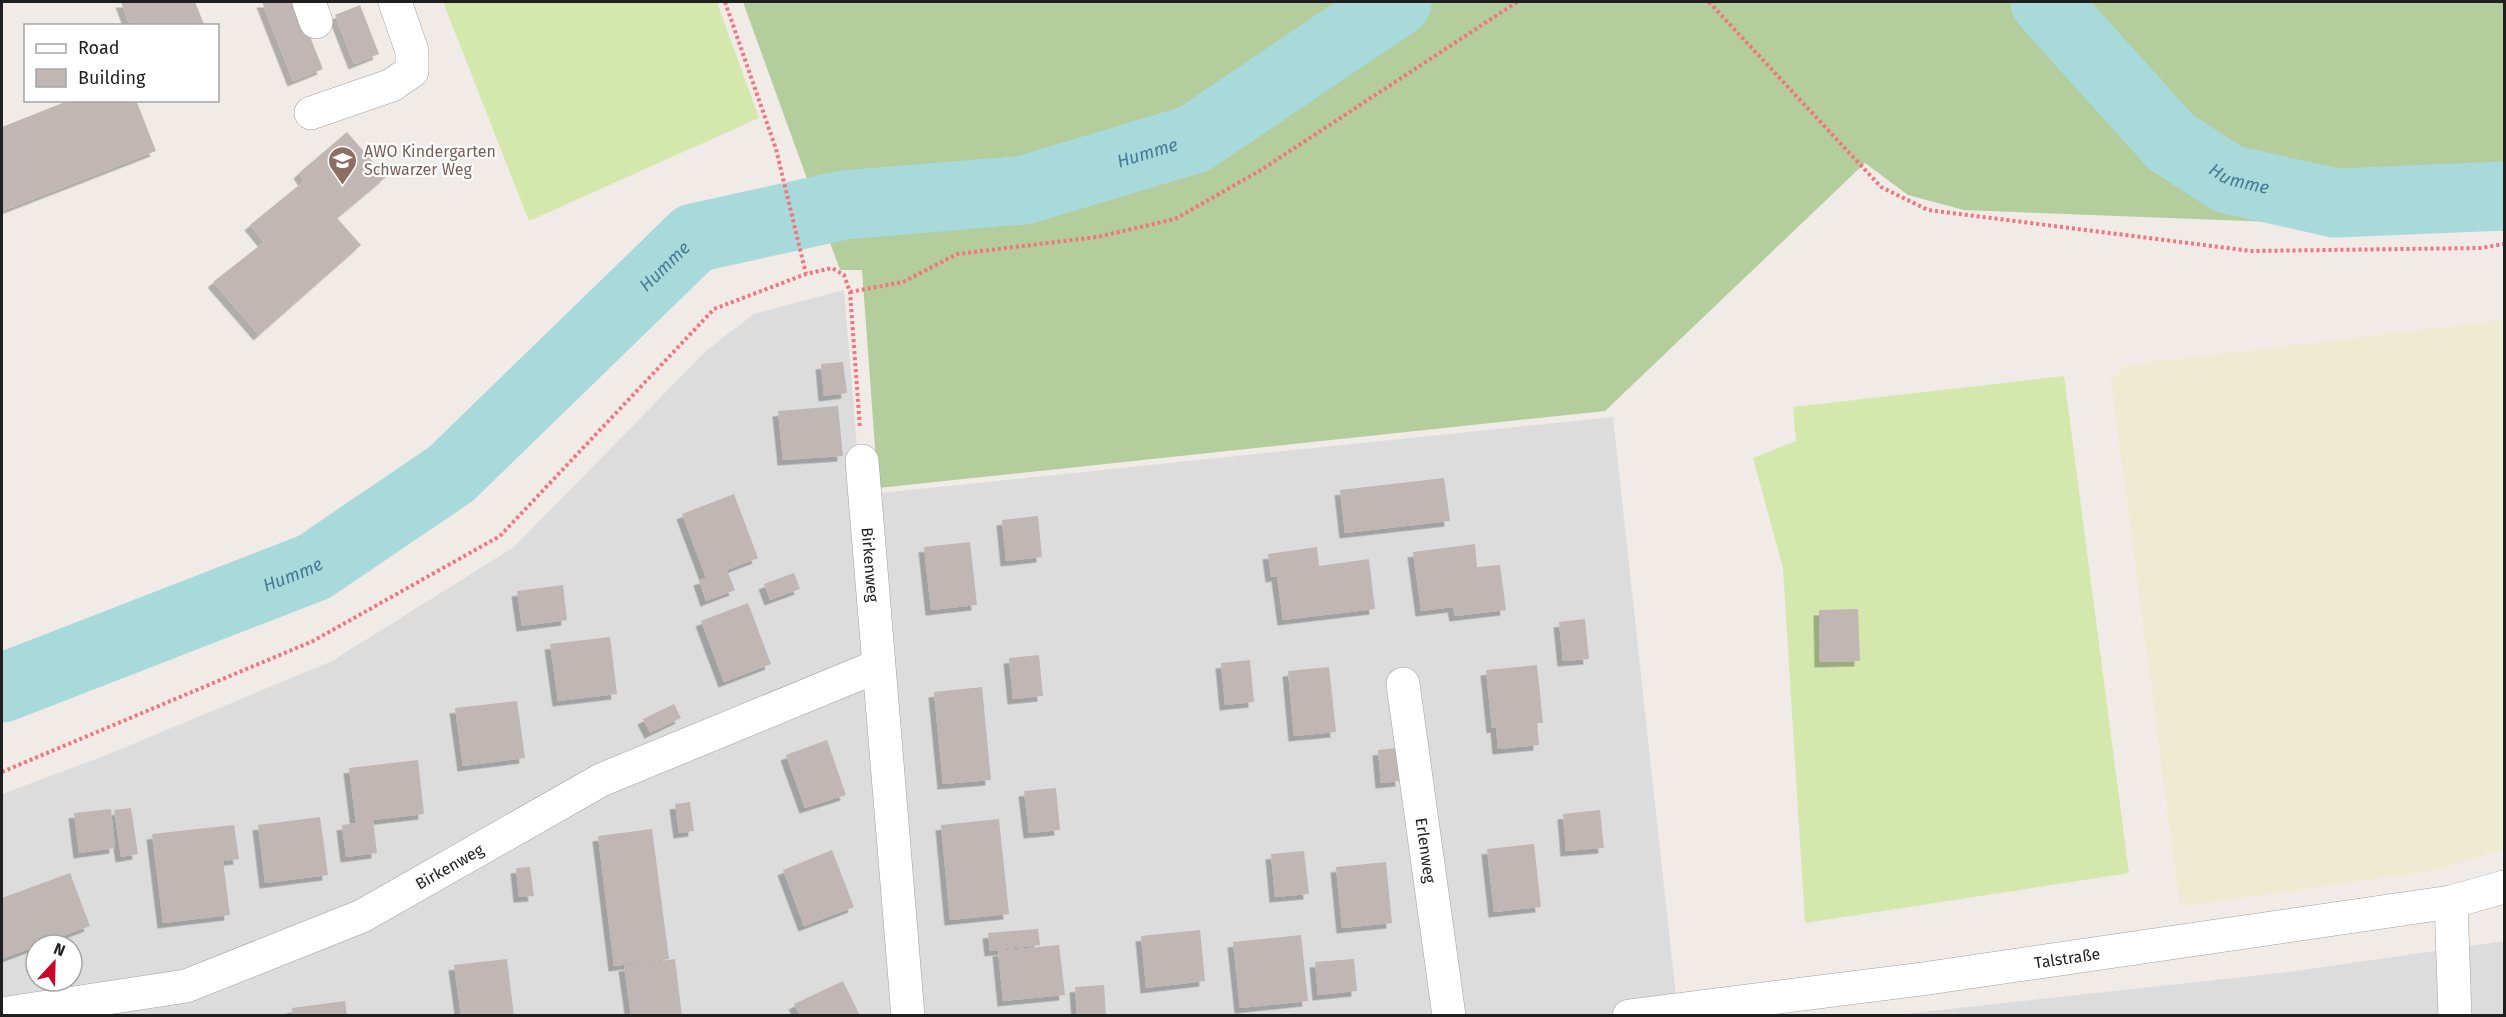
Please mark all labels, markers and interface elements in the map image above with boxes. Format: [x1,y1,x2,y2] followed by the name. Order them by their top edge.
[24,24,219,102] legend
[78,37,120,59] text: Road
[78,67,146,89] text: Building
[1114,133,1180,172] water label: Humme
[364,142,496,179] place label: AWO Kindergarten Schwarzer Weg
[327,144,359,186] school or university icon: AWO Kindergarten Schwarzer Weg
[2205,159,2271,199] water label: Humme
[635,237,695,296] water label: Humme
[858,526,883,604] street label: Birkenweg
[260,553,327,597] water label: Humme
[1412,816,1440,885] street label: Erlenweg
[412,839,487,893] street label: Birkenweg
[24,933,84,993] north arrow
[51,939,68,960] text: N
[2033,944,2101,972] street label: Talstraße

